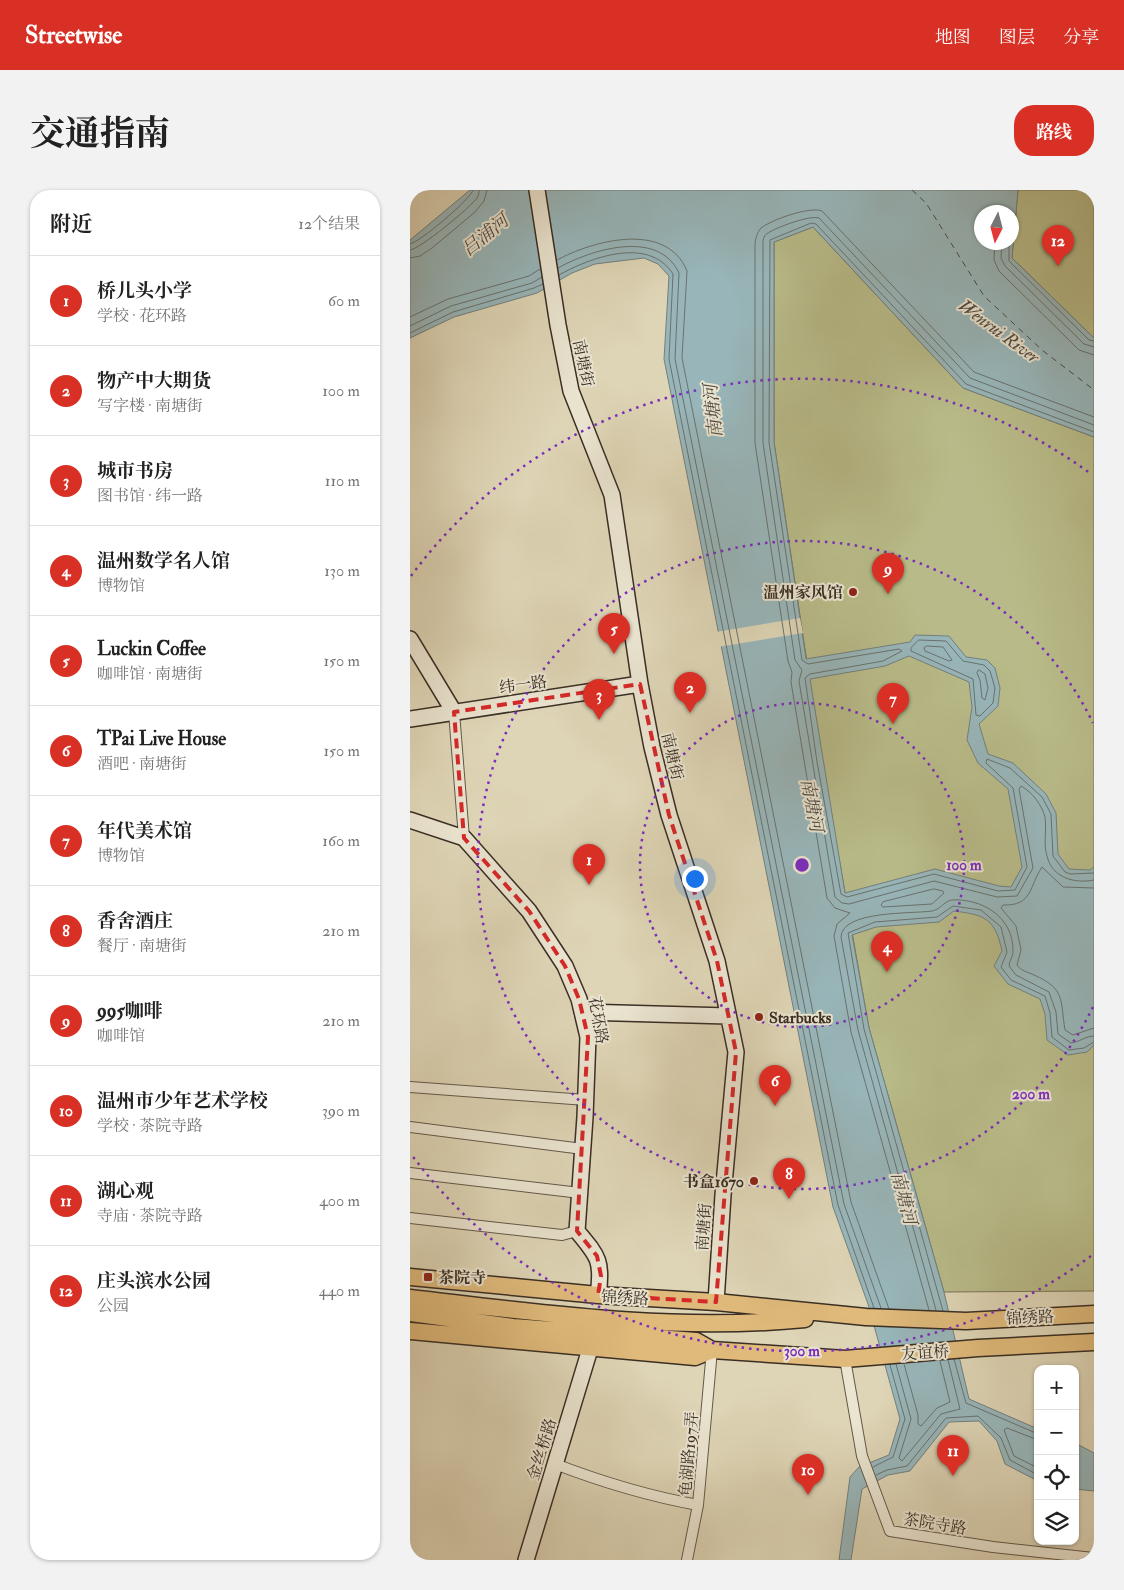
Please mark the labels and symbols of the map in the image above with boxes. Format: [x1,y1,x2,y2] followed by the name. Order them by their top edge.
[974,205,1019,250] north arrow
[457,208,516,261] water label: 吕浦河
[1042,225,1074,266] pin: 12
[954,294,1045,369] water label: Wenrui River
[568,338,598,389] street label: 南塘街
[699,380,728,439] water label: 南塘河
[872,553,904,594] pin: 9
[763,583,843,603] place label: 温州家风馆
[847,586,859,598] marker: 温州家风馆
[598,613,630,654] pin: 5
[498,672,548,698] street label: 纬一路
[674,672,706,713] pin: 2
[583,679,615,720] pin: 3
[877,683,909,724] pin: 7
[657,731,687,782] street label: 南塘街
[795,776,829,837] water label: 南塘河
[573,844,605,885] pin: 1
[793,856,811,874] centre of rings
[946,856,982,875] text: 100 m
[682,866,708,892] your location
[871,931,903,972] pin: 4
[584,995,612,1046] street label: 花环路
[769,1008,832,1028] place label: Starbucks
[753,1011,765,1023] marker: Starbucks
[759,1065,791,1106] pin: 6
[1012,1085,1050,1104] text: 200 m
[773,1158,805,1199] pin: 8
[885,1169,922,1230] water label: 南塘河
[683,1172,744,1192] place label: 书盒1670
[748,1175,760,1187] marker: 书盒1670
[692,1202,716,1252] street label: 南塘街
[438,1268,486,1288] place label: 茶院寺
[422,1271,434,1283] marker: 茶院寺
[600,1287,649,1309] street label: 锦绣路
[1006,1307,1055,1329] street label: 锦绣路
[900,1341,950,1365] street label: 友谊桥
[784,1342,820,1361] text: 300 m
[675,1411,703,1497] street label: 龟湖路197弄
[523,1416,561,1483] street label: 金丝桥路
[937,1435,969,1476] pin: 11
[792,1454,824,1495] pin: 10
[902,1509,968,1539] street label: 茶院寺路

